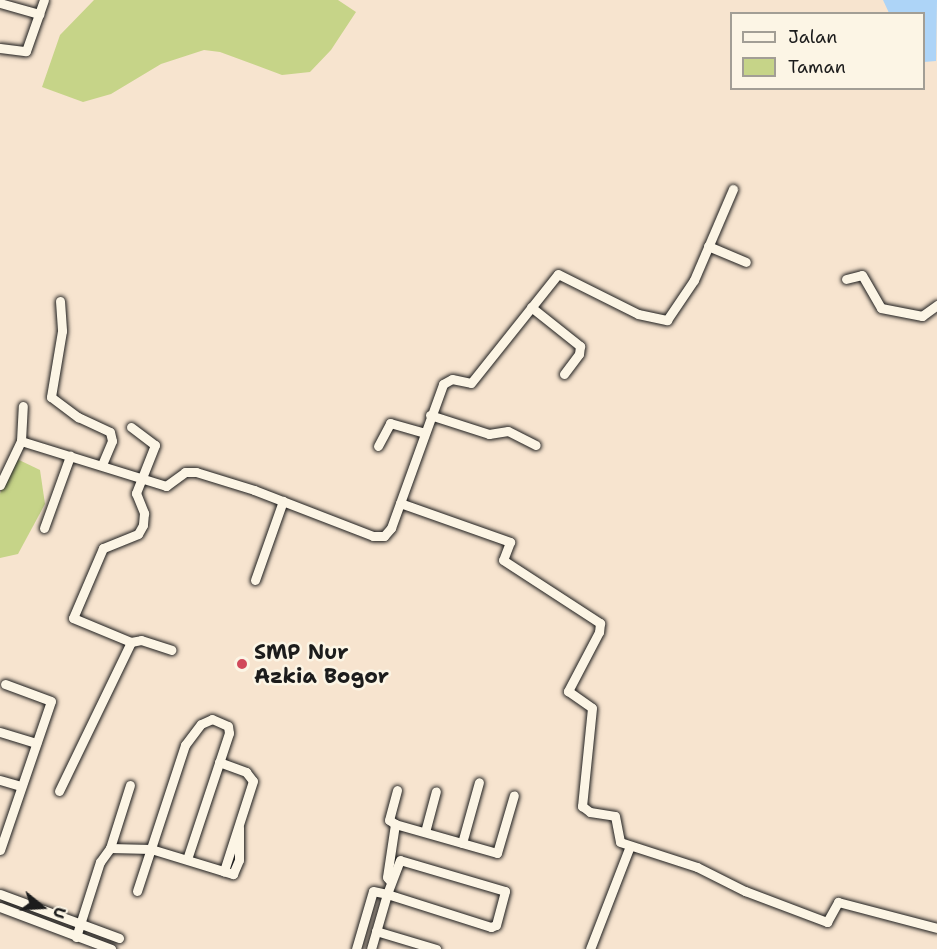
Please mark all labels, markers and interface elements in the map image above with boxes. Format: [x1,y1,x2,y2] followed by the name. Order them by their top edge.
[730,12,925,90] legend
[788,25,837,49] text: Jalan
[788,55,846,79] text: Taman
[254,639,389,689] place label: SMP Nur Azkia Bogor
[235,657,249,671] marker: SMP Nur Azkia Bogor
[12,877,72,937] north arrow
[48,904,71,921] text: U

